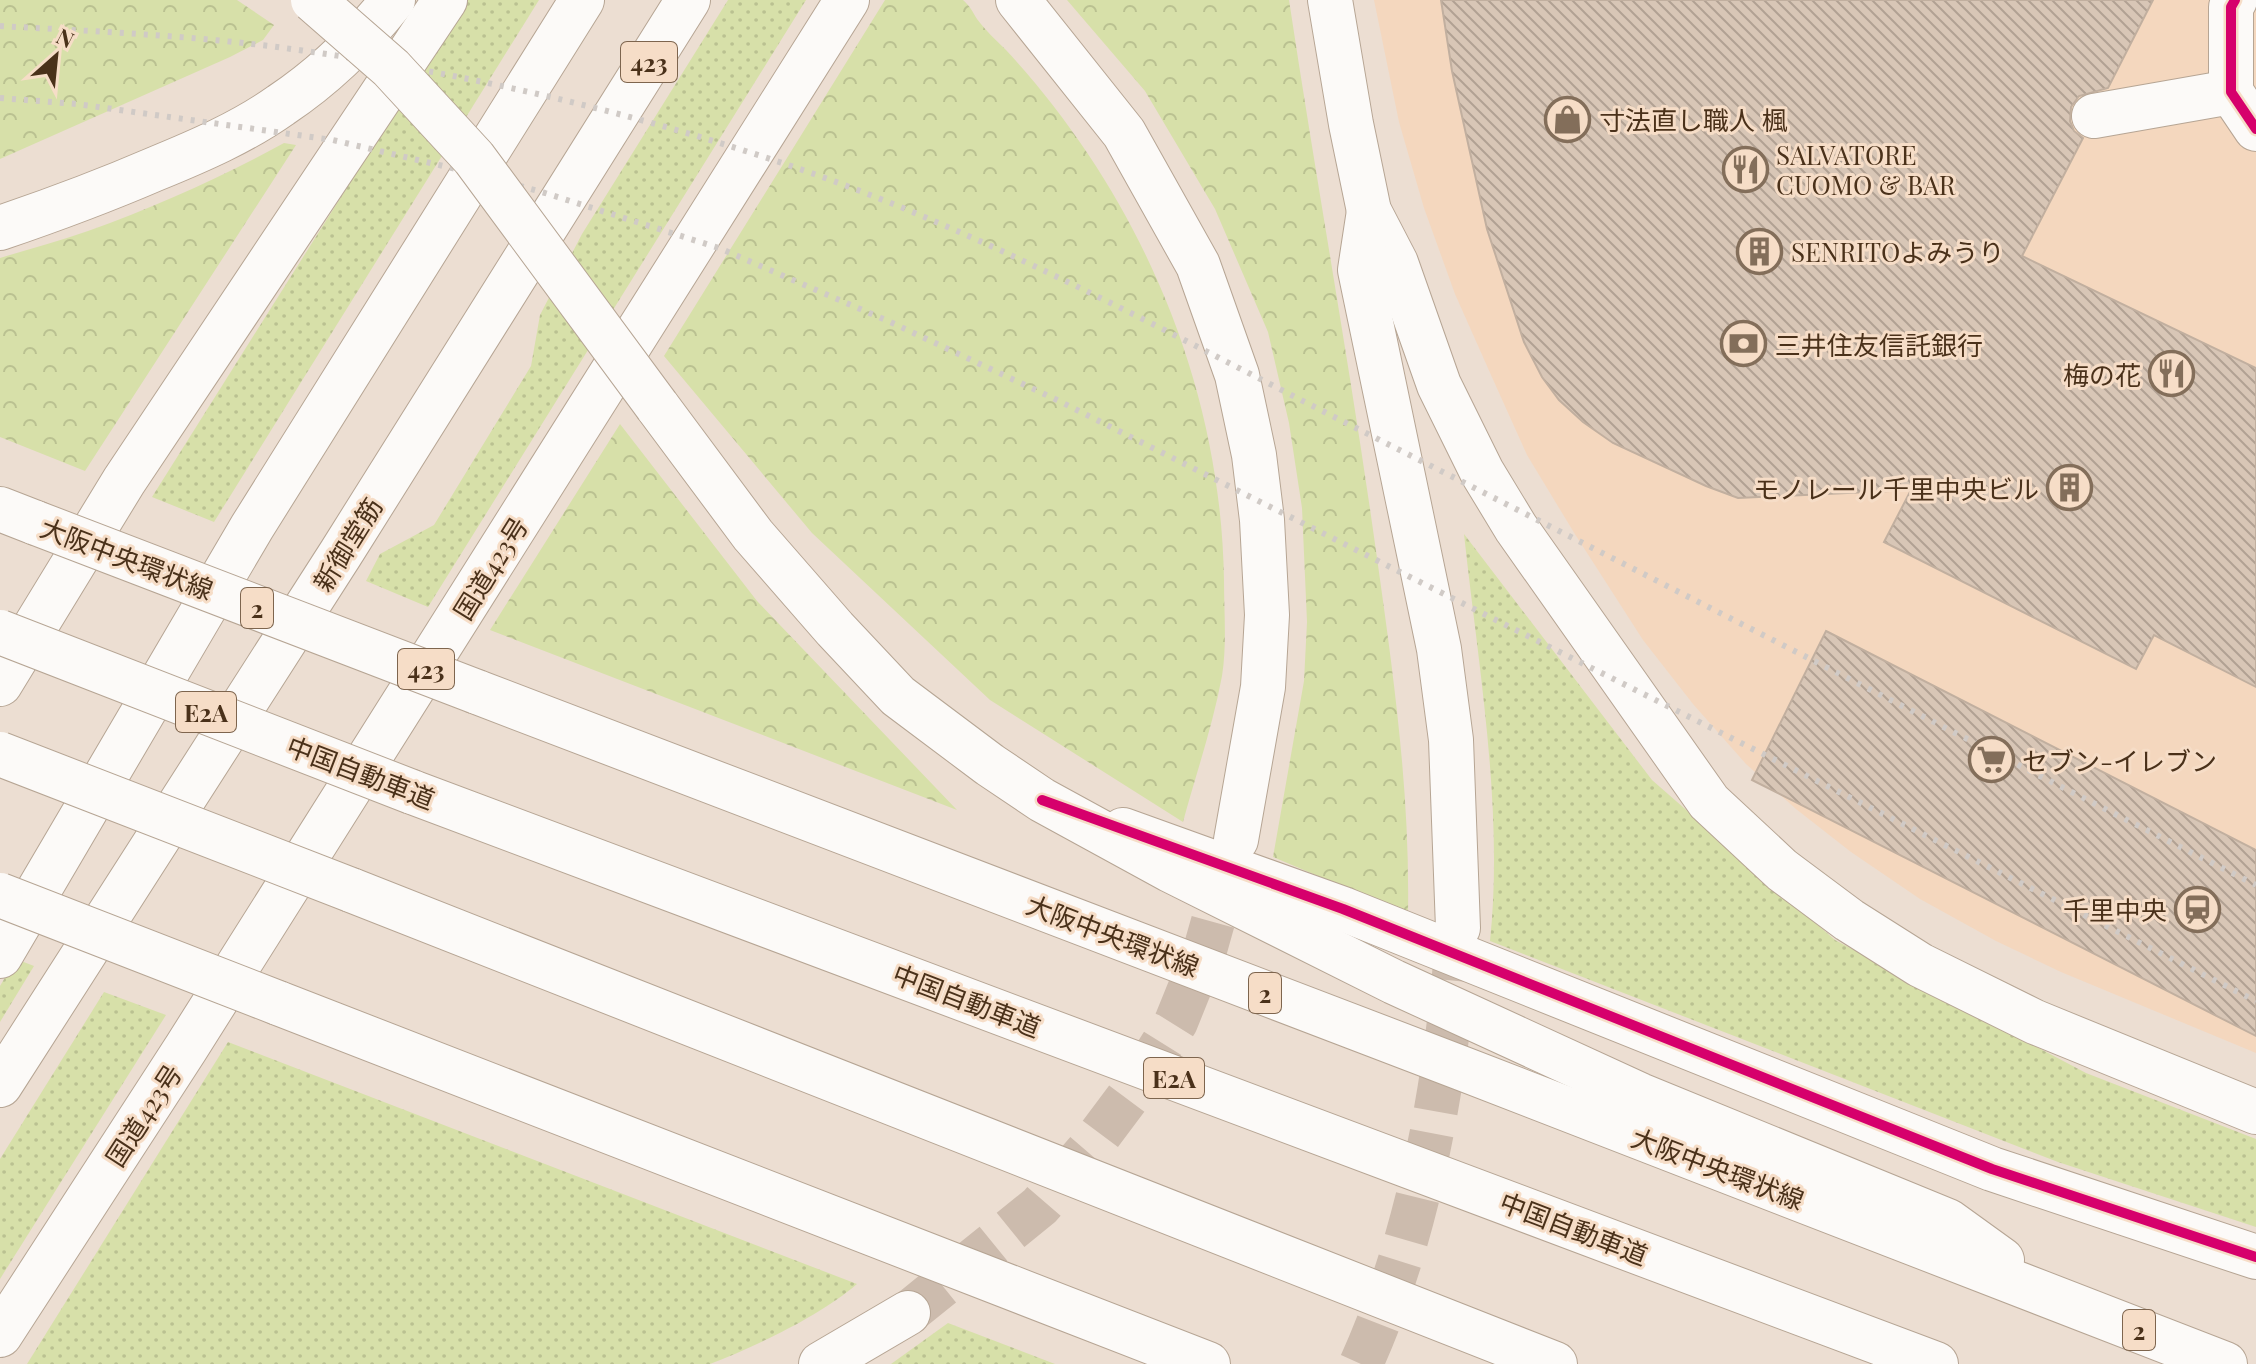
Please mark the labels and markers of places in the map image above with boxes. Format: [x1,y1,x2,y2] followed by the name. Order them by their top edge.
[1544,95,1592,143] shop icon: 寸法直し職人 楓
[1599,102,1787,137] place label: 寸法直し職人 楓
[1776,137,1957,202] place label: SALVATORE CUOMO & BAR
[1721,145,1769,193] restaurant icon: SALVATORE CUOMO & BAR
[1736,227,1784,275] building icon: SENRITOよみうり
[1791,234,2004,269] place label: SENRITOよみうり
[1720,320,1768,368] bank icon: 三井住友信託銀行
[1775,327,1983,362] place label: 三井住友信託銀行
[2148,350,2196,398] restaurant icon: 梅の花
[2063,357,2141,392] place label: 梅の花
[2046,464,2094,512] building icon: モノレール千里中央ビル
[1753,471,2039,506] place label: モノレール千里中央ビル
[1967,736,2015,784] supermarket icon: セブン-イレブン
[2022,743,2217,778] place label: セブン-イレブン
[2174,885,2222,933] station icon: 千里中央
[2063,892,2167,927] place label: 千里中央

